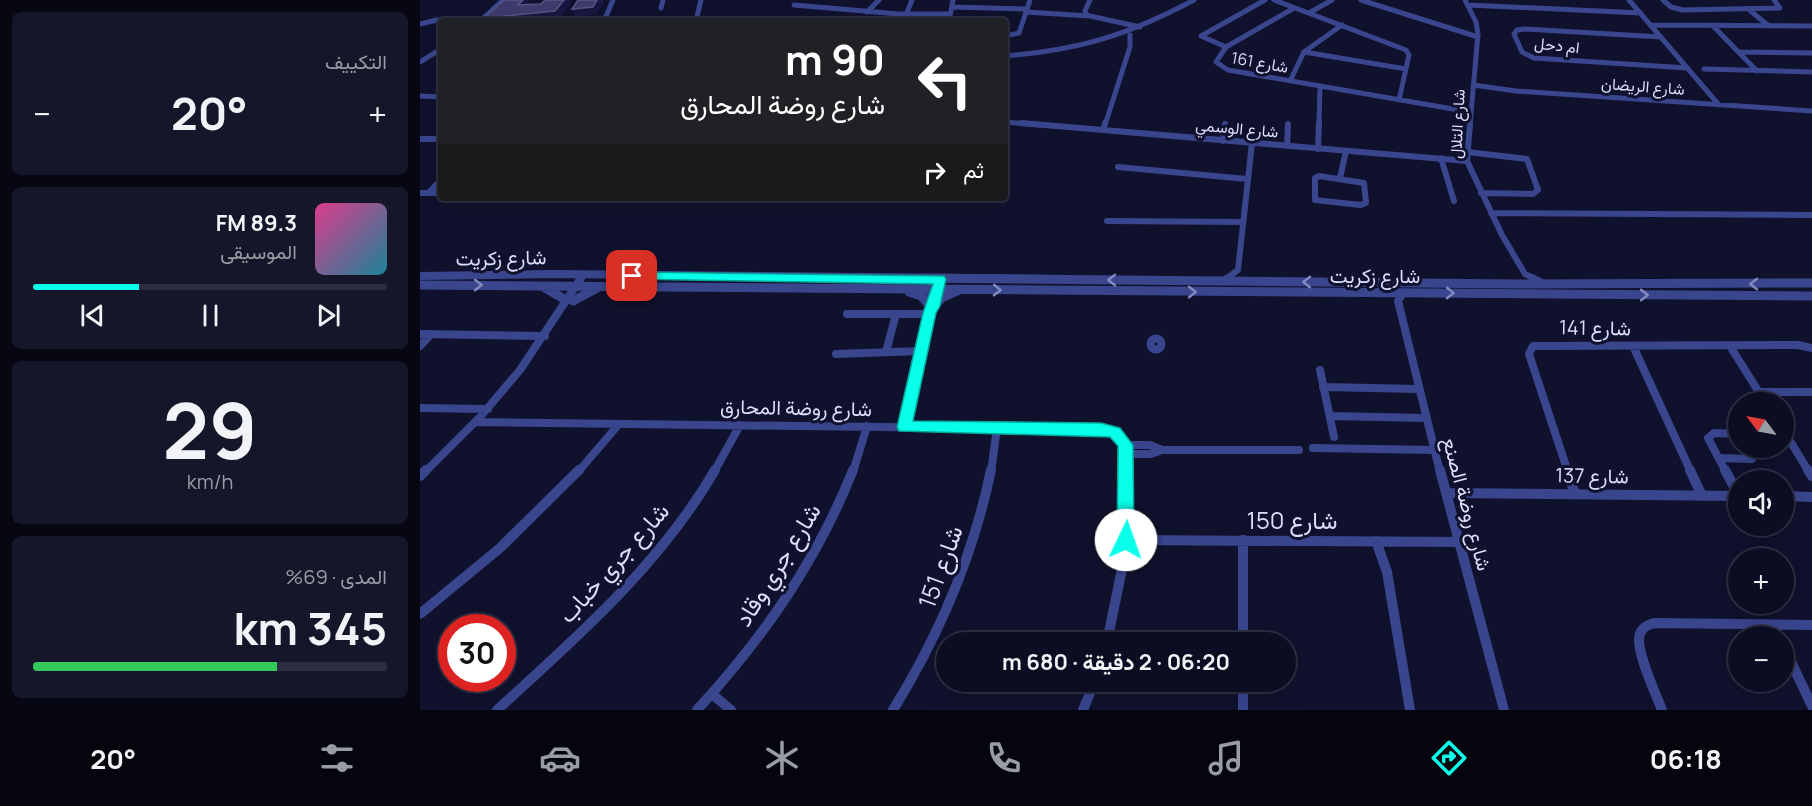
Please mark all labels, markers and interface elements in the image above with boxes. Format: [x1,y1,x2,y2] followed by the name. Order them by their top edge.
[785,30,885,88] text: 90 m
[1533,32,1581,58] street label: ام دحل
[906,42,984,120] icon: left
[1230,46,1290,79] street label: شارع 161
[325,48,387,75] text: التكييف
[1600,72,1685,101] street label: شارع الريضان
[171,82,248,144] text: 20°
[680,85,885,122] text: شارع روضة المحارق
[1444,89,1471,159] street label: شارع التلال
[33,91,51,136] text: −
[368,91,387,136] text: +
[1194,113,1279,146] street label: شارع الوسمي
[963,155,984,185] text: ثم
[918,156,951,189] icon: right
[216,208,297,238] text: 89.3 FM
[220,238,297,265] text: الموسيقى
[455,243,547,273] street label: شارع زكريت
[606,250,657,301] pin
[615,259,648,292] icon: arrive
[1330,262,1420,290] street label: شارع زكريت
[1107,274,1116,286] one-way arrow
[1302,276,1311,288] one-way arrow
[1749,277,1758,290] one-way arrow
[474,279,483,291] one-way arrow
[992,284,1001,296] one-way arrow
[1187,285,1196,298] one-way arrow
[1445,287,1454,299] one-way arrow
[1640,289,1649,301] one-way arrow
[76,299,109,332] icon: previous
[194,299,227,332] icon: pause
[312,299,345,332] icon: next
[1559,313,1631,343] street label: شارع 141
[163,376,257,482] text: 29
[1728,392,1794,458] north arrow
[1728,392,1794,692] map controls
[720,393,872,423] street label: شارع روضة المحارق
[1436,434,1498,574] street label: شارع روضة الصنع
[1555,461,1629,491] street label: شارع 137
[187,468,233,495] text: km/h
[1728,470,1794,536] button: sound
[550,495,679,632] street label: شارع جري خباب
[726,496,831,634] street label: شارع جري وقاد
[1247,503,1337,537] street label: شارع 150
[1094,508,1158,572] position arrow
[909,521,971,613] street label: شارع 151
[1728,548,1794,614] button: +
[285,563,387,590] text: المدى · 69%
[233,597,387,659] text: 345 km
[438,614,516,692] speed limit sign: 30
[1728,626,1794,692] button: −
[1002,647,1230,677] text: 06:20 · 2 دقيقة · 680 m
[316,737,358,779] icon: filters
[539,737,581,779] icon: car
[761,737,803,779] icon: climate
[983,737,1025,779] icon: phone
[1205,737,1247,779] icon: music
[1428,737,1470,779] icon: directions
[90,740,136,777] text: 20°
[1650,740,1722,777] text: 06:18

